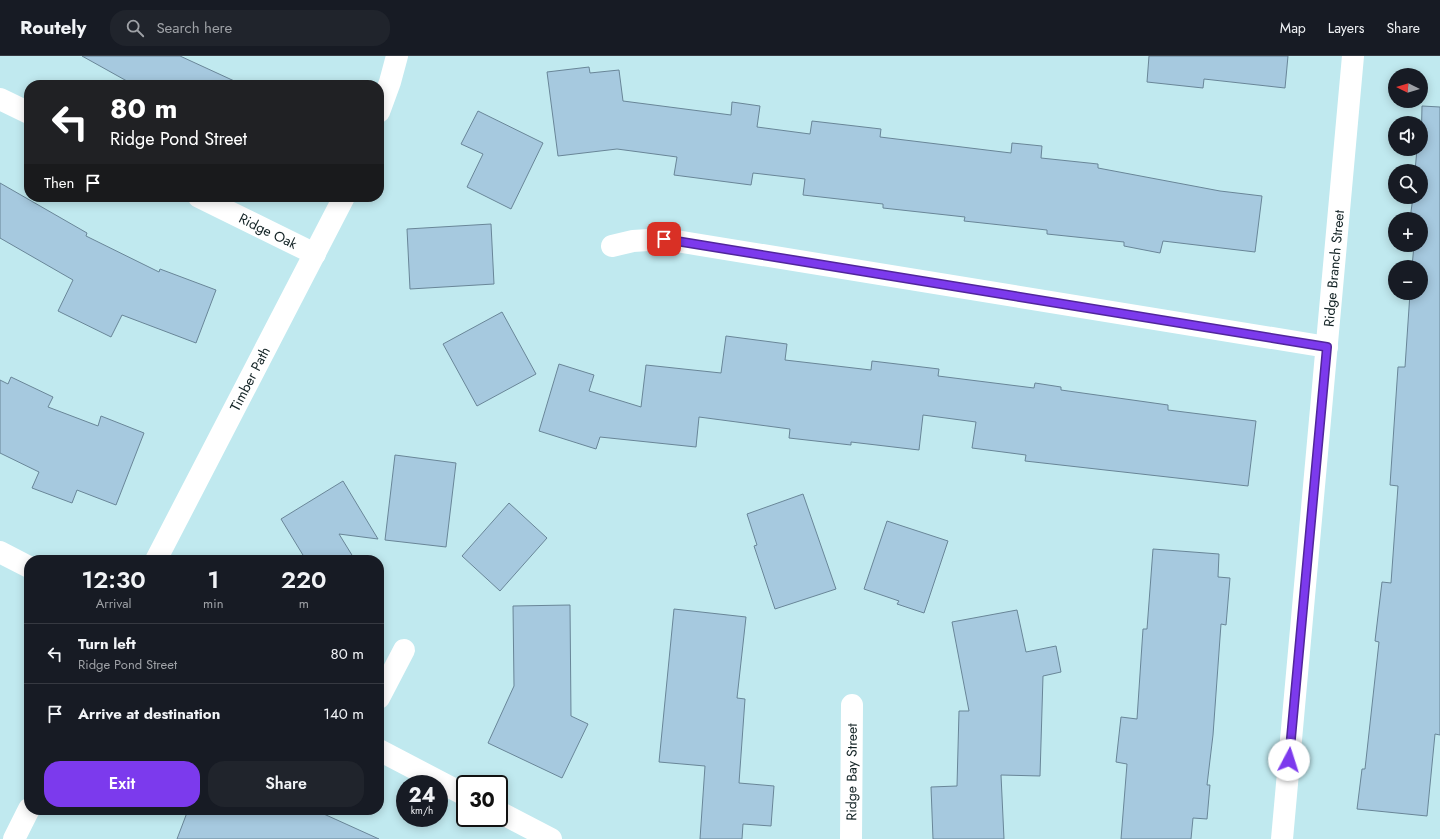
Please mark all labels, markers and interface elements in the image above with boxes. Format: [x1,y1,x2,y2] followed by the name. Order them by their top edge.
[110,10,390,46] search box
[20,14,86,41] text: Routely
[124,17,146,39] icon: search
[156,17,232,39] text: Search here
[1280,18,1306,38] text: Map
[1328,18,1364,38] text: Layers
[1386,18,1420,38] text: Share
[1388,68,1428,108] north arrow
[1388,68,1428,300] map controls
[110,88,177,129] text: 80 m
[44,96,96,148] icon: left
[1388,116,1428,156] button: sound
[110,126,247,152] text: Ridge Pond Street
[1388,164,1428,204] button: search
[44,172,74,194] text: Then
[82,172,104,194] icon: arrive
[235,208,301,254] street label: Ridge Oak
[1318,208,1349,328] street label: Ridge Branch Street
[1388,212,1428,252] button: +
[647,222,681,256] pin
[653,228,675,250] icon: arrive
[1388,260,1428,300] button: −
[225,343,275,415] street label: Timber Path
[81,562,146,597] text: 12:30
[207,562,219,597] text: 1
[281,562,327,597] text: 220
[96,594,131,613] text: Arrival
[203,594,223,613] text: min
[299,594,309,613] text: m
[78,633,136,655] text: Turn left
[44,643,66,665] icon: left
[331,643,364,665] text: 80 m
[78,655,177,674] text: Ridge Pond Street
[44,703,66,725] icon: arrive
[78,703,220,725] text: Arrive at destination
[323,703,364,725] text: 140 m
[841,723,862,821] street label: Ridge Bay Street
[1268,739,1310,781] position arrow
[44,761,200,807] button: Exit
[208,761,364,807] button: Share
[456,775,508,827] speed limit sign: 30
[408,781,436,810] text: 24
[411,803,433,818] text: km/h

